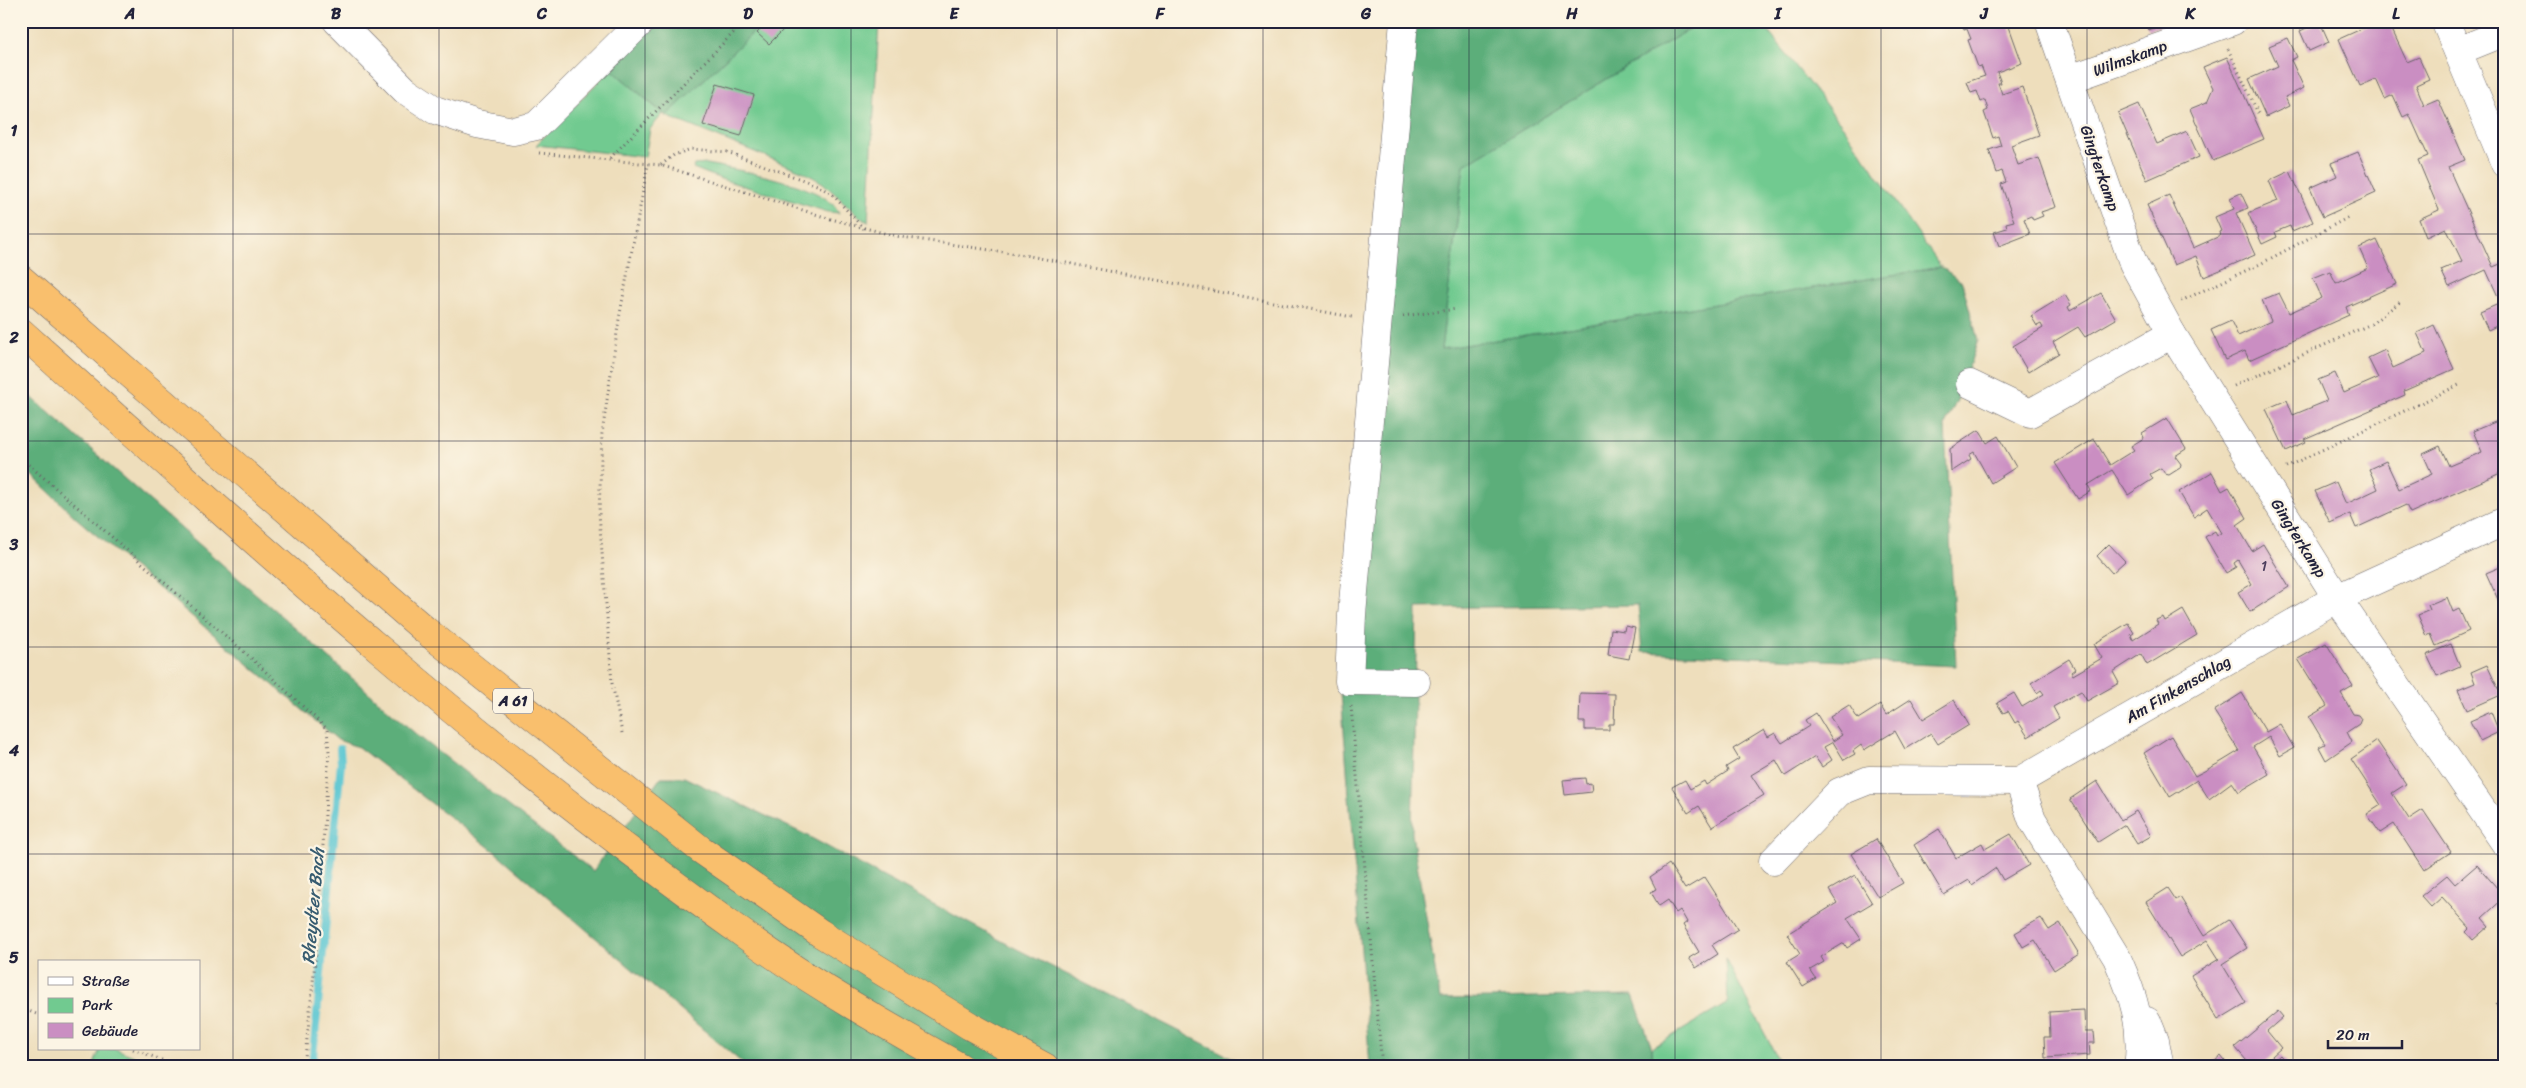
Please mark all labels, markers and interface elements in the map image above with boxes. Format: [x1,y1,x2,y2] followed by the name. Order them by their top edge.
[124,0,135,28] text: A
[331,0,342,28] text: B
[536,0,548,28] text: C
[743,0,753,28] text: D
[950,0,960,28] text: E
[1155,0,1166,28] text: F
[1360,0,1372,28] text: G
[1565,0,1578,28] text: H
[1774,0,1783,28] text: I
[1979,0,1989,28] text: J
[2184,0,2196,28] text: K
[2392,0,2400,28] text: L
[2089,31,2172,85] street label: Wilmskamp
[11,116,18,145] text: 1
[2072,121,2128,216] street label: Gingterkamp
[8,323,19,352] text: 2
[2263,492,2335,584] street label: Gingterkamp
[9,530,19,559] text: 3
[2261,554,2267,579] house number: 1
[2119,647,2237,732] street label: Am Finkenschlag
[493,688,533,714] road number: A 61
[8,736,19,765] text: 4
[292,845,334,965] water label: Rheydter Bach
[9,943,19,972] text: 5
[38,960,200,1050] legend
[82,968,130,994] text: Straße
[82,992,113,1018] text: Park
[82,1018,138,1044] text: Gebäude
[2328,1018,2402,1050] scale bar
[2336,1022,2370,1048] text: 20 m

